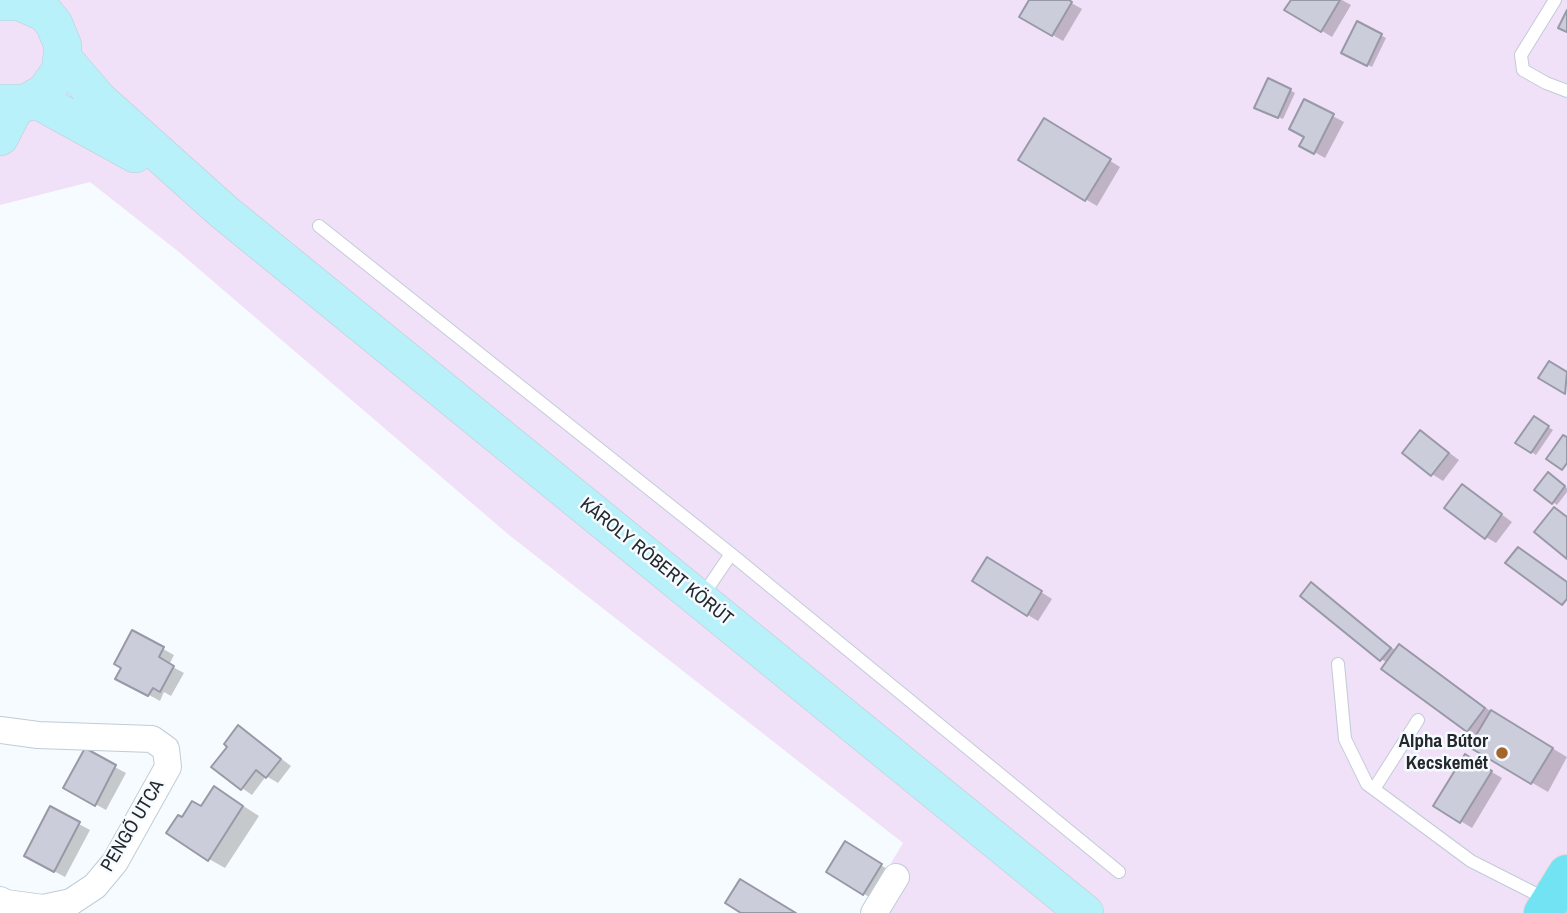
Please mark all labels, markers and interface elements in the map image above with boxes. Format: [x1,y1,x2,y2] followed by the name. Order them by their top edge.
[575,493,737,631] street label: KÁROLY RÓBERT KÖRÚT
[1399,731,1488,775] place label: Alpha Bútor Kecskemét
[1494,745,1510,761] marker: Alpha Bútor Kecskemét
[97,776,169,876] street label: PENGŐ UTCA

